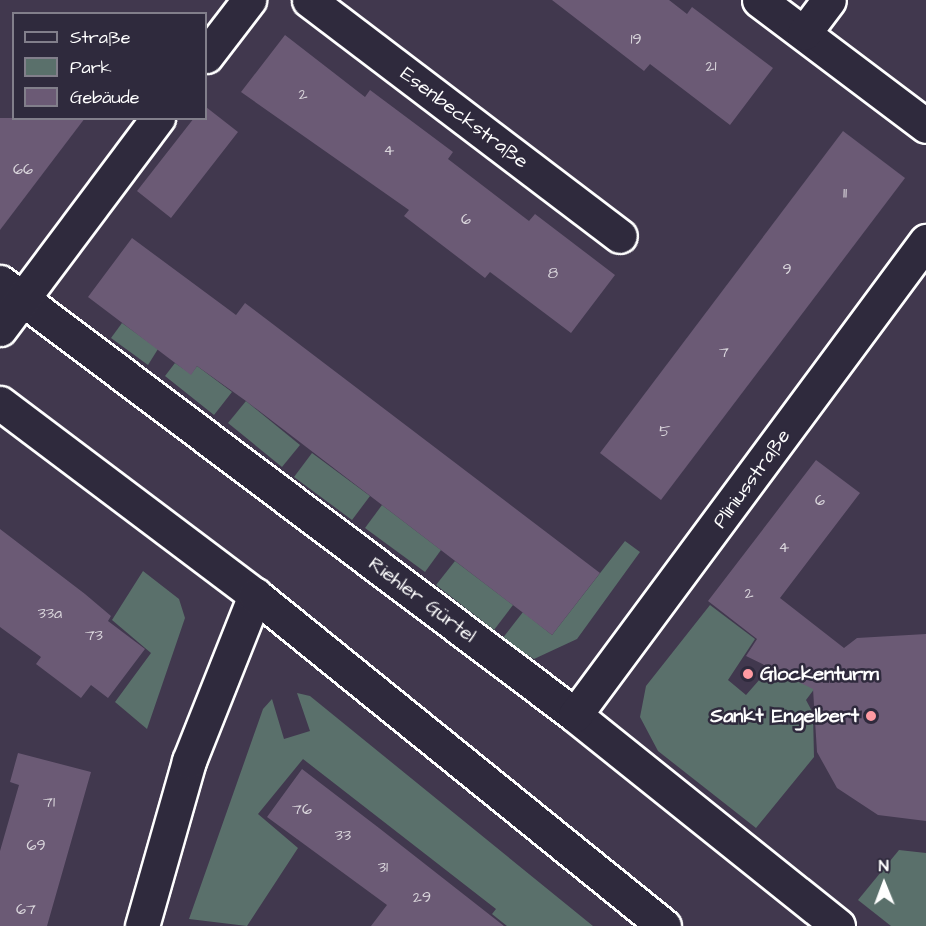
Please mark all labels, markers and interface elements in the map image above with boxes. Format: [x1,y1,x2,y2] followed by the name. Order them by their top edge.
[12,12,207,120] legend
[70,25,130,50] text: Straße
[630,29,642,49] house number: 19
[70,55,112,80] text: Park
[705,56,717,76] house number: 21
[395,62,533,174] street label: Esenbeckstraße
[298,84,308,104] house number: 2
[70,85,140,110] text: Gebäude
[384,140,394,160] house number: 4
[13,159,33,179] house number: 66
[843,183,847,203] house number: 11
[461,209,471,229] house number: 6
[782,259,792,279] house number: 9
[548,263,558,283] house number: 8
[719,342,729,362] house number: 7
[659,421,671,441] house number: 5
[708,425,796,533] street label: Pliniusstraße
[815,490,825,510] house number: 6
[779,537,789,557] house number: 4
[364,552,480,648] street label: Riehler Gürtel
[744,583,754,603] house number: 2
[38,603,62,623] house number: 33a
[85,625,103,645] house number: 73
[760,662,879,686] place label: Glockenturm
[741,667,755,681] marker: Glockenturm
[710,704,859,728] place label: Sankt Engelbert
[864,709,878,723] marker: Sankt Engelbert
[43,792,55,812] house number: 71
[292,799,312,819] house number: 76
[335,825,351,845] house number: 33
[26,835,46,855] house number: 69
[854,854,914,914] north arrow
[878,855,889,877] text: N
[378,857,388,877] house number: 31
[413,887,431,907] house number: 29
[16,899,36,919] house number: 67

